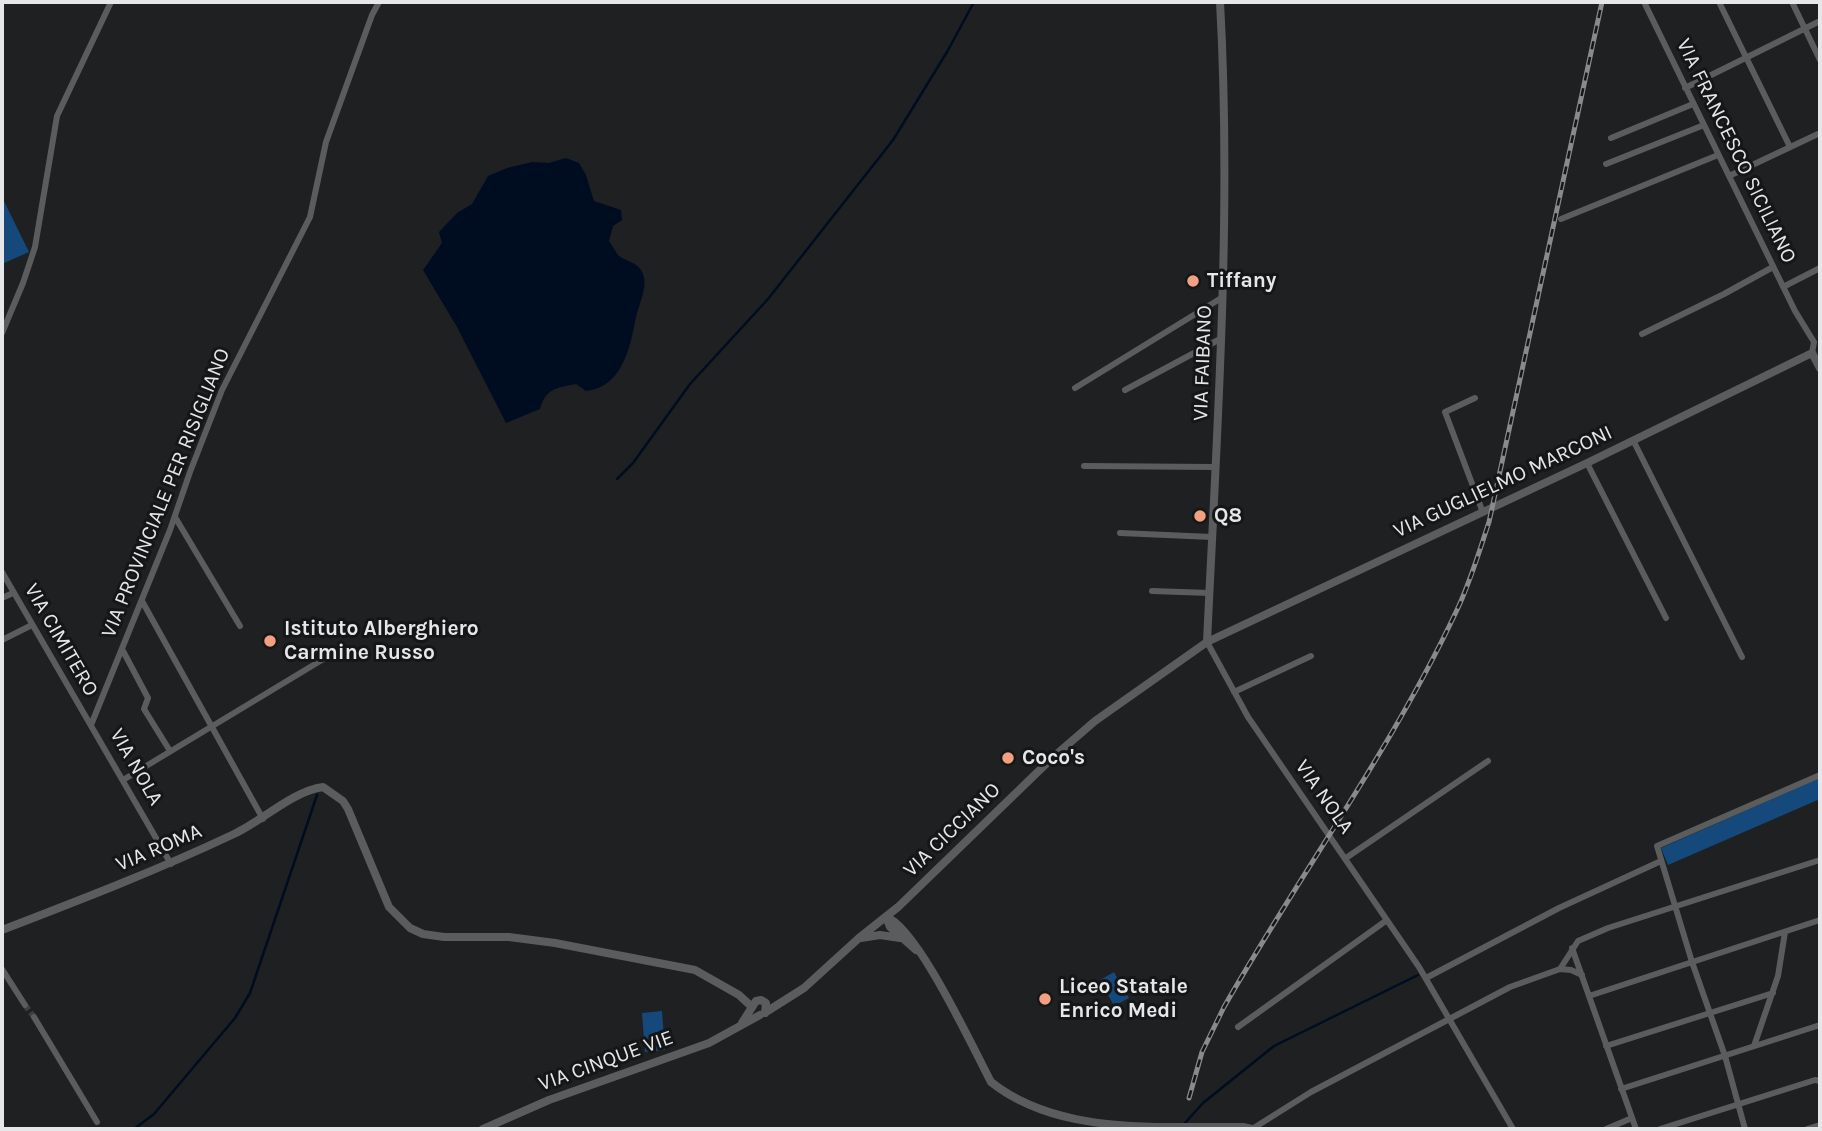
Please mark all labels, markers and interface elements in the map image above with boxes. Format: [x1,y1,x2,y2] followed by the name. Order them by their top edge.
[1671,35,1801,267] street label: VIA FRANCESCO SICILIANO
[1207,268,1276,294] place label: Tiffany
[1185,273,1201,289] marker: Tiffany
[1188,305,1218,421] street label: VIA FAIBANO
[96,345,236,641] street label: VIA PROVINCIALE PER RISIGLIANO
[1390,420,1616,544] street label: VIA GUGLIELMO MARCONI
[1214,503,1242,529] place label: Q8
[1192,508,1208,524] marker: Q8
[19,579,103,701] street label: VIA CIMITERO
[284,616,479,666] place label: Istituto Alberghiero Carmine Russo
[262,633,278,649] marker: Istituto Alberghiero Carmine Russo
[104,724,168,810] street label: VIA NOLA
[1022,745,1085,771] place label: Coco's
[1000,750,1016,766] marker: Coco's
[1289,755,1359,839] street label: VIA NOLA
[898,777,1006,883] street label: VIA CICCIANO
[112,819,206,877] street label: VIA ROMA
[1059,974,1188,1024] place label: Liceo Statale Enrico Medi
[1037,991,1053,1007] marker: Liceo Statale Enrico Medi
[535,1025,677,1097] street label: VIA CINQUE VIE

